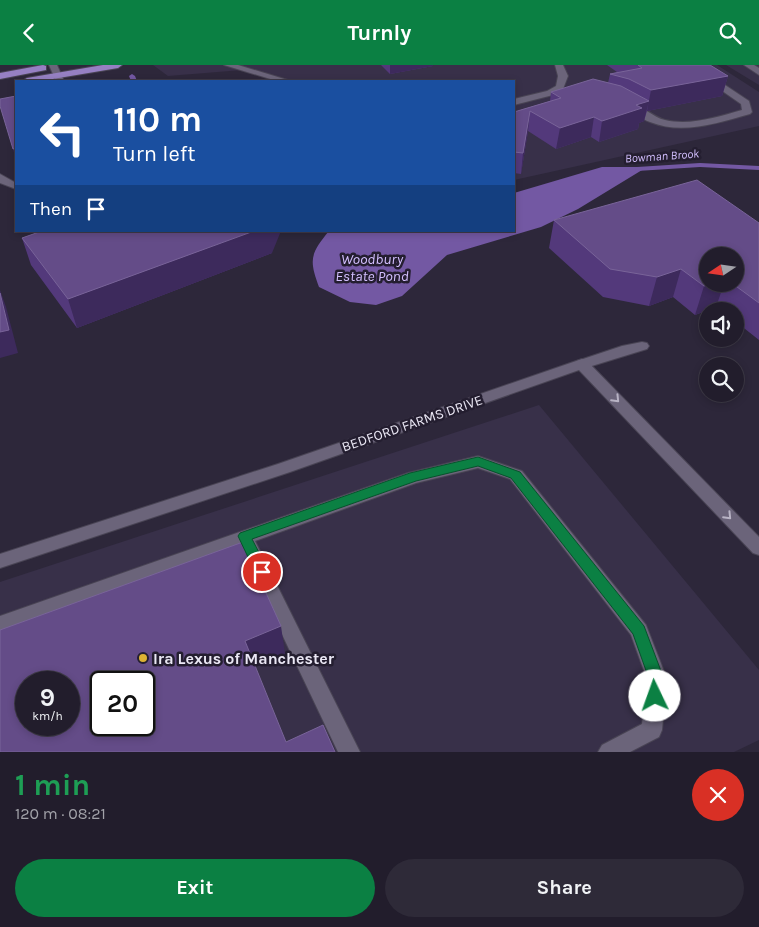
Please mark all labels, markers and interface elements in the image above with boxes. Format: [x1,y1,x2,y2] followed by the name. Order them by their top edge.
[15,19,43,47] icon: back
[716,19,744,47] icon: search
[348,20,411,46] text: Turnly
[113,99,202,140] text: 110 m
[30,100,95,165] icon: left
[113,141,196,167] text: Turn left
[624,146,700,166] water label: Bowman Brook
[82,195,110,223] icon: arrive
[30,198,72,220] text: Then
[699,247,744,293] north arrow
[699,247,744,402] map controls
[335,250,409,285] water label: Woodbury Estate Pond
[699,302,744,347] button: sound
[699,357,744,402] button: search
[340,391,485,456] street label: BEDFORD FARMS DRIVE
[610,393,619,402] one-way arrow
[722,511,731,520] one-way arrow
[241,551,283,593] pin
[248,558,276,586] icon: arrive
[153,649,335,668] place label: Ira Lexus of Manchester
[137,652,149,664] marker: Ira Lexus of Manchester
[628,669,680,721] position arrow
[90,671,155,736] speed limit sign: 20
[40,683,55,712] text: 9
[32,709,63,723] text: km/h
[15,767,90,803] text: 1 min
[692,769,744,821] button: close
[15,804,106,823] text: 120 m · 08:21
[15,859,375,917] button: Exit
[385,859,744,917] button: Share

